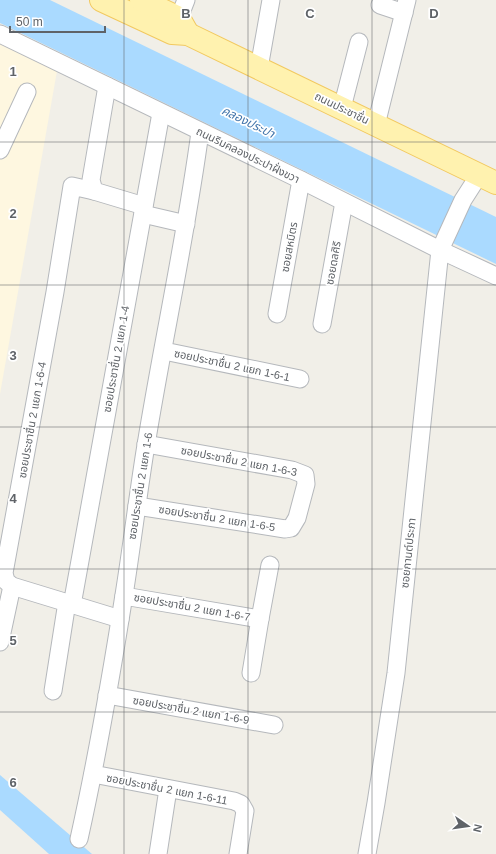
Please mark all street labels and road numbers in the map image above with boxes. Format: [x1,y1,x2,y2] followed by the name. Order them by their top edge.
[313,88,372,126] street label: ถนนประชาชื่น
[194,123,302,185] street label: ถนนริมคลองประปาฝั่งขวา
[279,221,299,273] street label: ซอยสหมิตร
[323,240,343,286] street label: ซอยดลศิริ
[99,304,131,413] street label: ซอยประชาชื่น 2 แยก 1-4
[173,345,291,383] street label: ซอยประชาชื่น 2 แยก 1-6-1
[14,360,48,479] street label: ซอยประชาชื่น 2 แยก 1-6-4
[124,431,154,540] street label: ซอยประชาชื่น 2 แยก 1-6
[180,442,298,478] street label: ซอยประชาชื่น 2 แยก 1-6-3
[158,501,277,533] street label: ซอยประชาชื่น 2 แยก 1-6-5
[398,517,418,589] street label: ซอยกานต์ประภา
[133,589,252,623] street label: ซอยประชาชื่น 2 แยก 1-6-7
[132,692,251,726] street label: ซอยประชาชื่น 2 แยก 1-6-9
[105,769,229,807] street label: ซอยประชาชื่น 2 แยก 1-6-11

